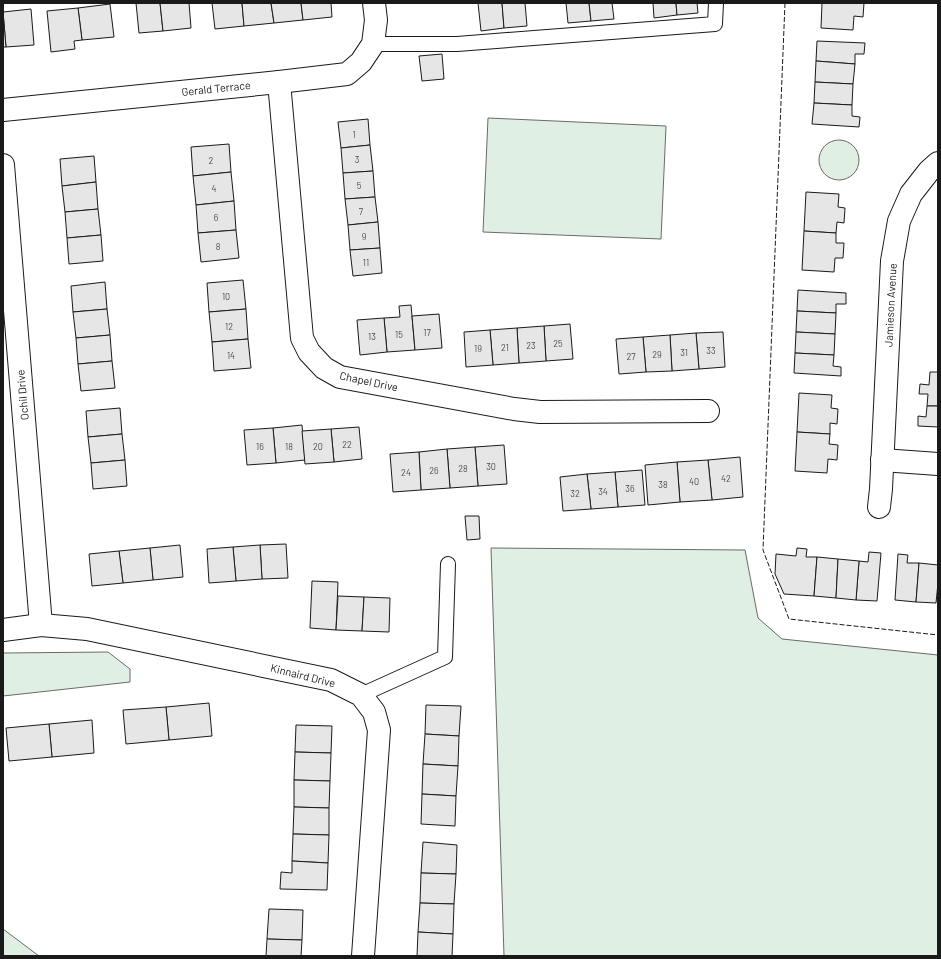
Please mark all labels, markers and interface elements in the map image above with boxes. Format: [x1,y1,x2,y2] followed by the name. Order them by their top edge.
[181,78,251,98] street label: Gerald Terrace
[352,129,356,140] house number: 1
[355,154,360,165] house number: 3
[209,155,214,166] house number: 2
[357,180,362,191] house number: 5
[212,183,217,194] house number: 4
[359,206,364,217] house number: 7
[214,212,219,223] house number: 6
[362,231,367,242] house number: 9
[216,241,221,252] house number: 8
[363,257,369,268] house number: 11
[881,263,899,347] street label: Jamieson Avenue
[222,291,230,302] house number: 10
[225,321,233,332] house number: 12
[423,327,431,338] house number: 17
[395,329,403,340] house number: 15
[368,331,376,342] house number: 13
[553,338,563,349] house number: 25
[526,340,536,351] house number: 23
[501,342,509,353] house number: 21
[474,343,482,354] house number: 19
[706,345,716,356] house number: 33
[680,347,688,358] house number: 31
[652,349,662,360] house number: 29
[227,350,235,361] house number: 14
[626,351,636,362] house number: 27
[339,368,399,394] street label: Chapel Drive
[13,369,31,421] street label: Ochil Drive
[342,439,352,450] house number: 22
[256,441,264,452] house number: 16
[285,441,293,452] house number: 18
[313,441,323,452] house number: 20
[486,461,496,472] house number: 30
[458,463,468,474] house number: 28
[429,465,439,476] house number: 26
[401,467,411,478] house number: 24
[721,473,731,484] house number: 42
[689,476,699,487] house number: 40
[658,479,668,490] house number: 38
[625,483,635,494] house number: 36
[598,486,608,497] house number: 34
[570,488,580,499] house number: 32
[269,661,337,689] street label: Kinnaird Drive

